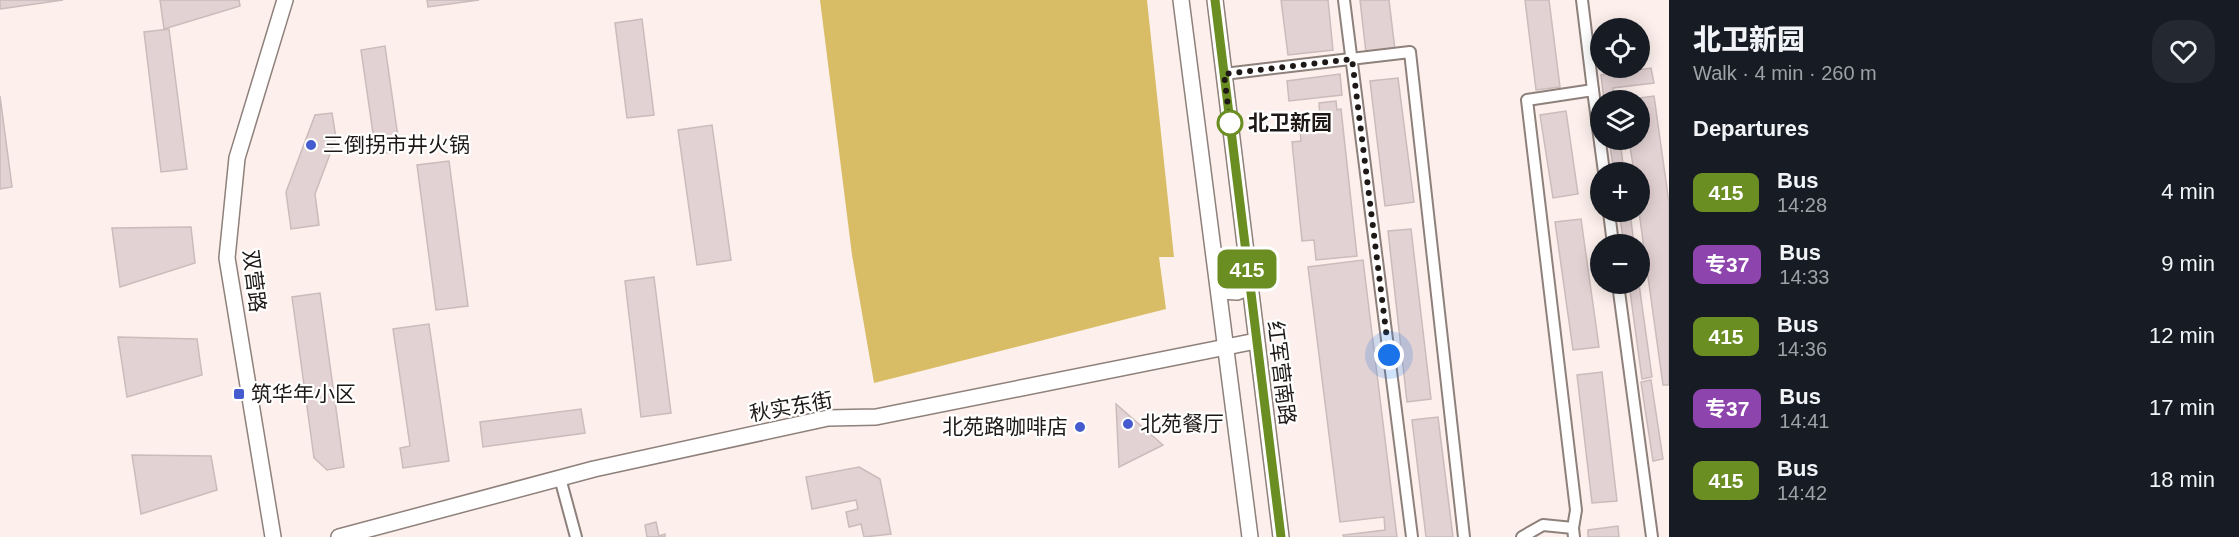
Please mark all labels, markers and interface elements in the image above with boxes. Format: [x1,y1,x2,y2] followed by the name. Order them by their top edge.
[1590,18,1650,294] map controls
[1590,18,1650,78] button: locate
[2152,20,2215,83] button: heart
[1693,24,1805,55] text: 北卫新园
[1693,62,1877,84] text: Walk · 4 min · 260 m
[1590,90,1650,150] button: layers
[1217,110,1243,136] marker: 北卫新园
[1248,111,1332,134] place label: 北卫新园
[1693,116,1809,141] text: Departures
[323,133,470,156] place label: 三倒拐市井火锅
[304,138,318,152] marker: 三倒拐市井火锅
[1590,162,1650,222] button: +
[1777,168,1819,193] text: Bus
[2161,179,2215,204] text: 4 min
[1708,181,1744,204] text: 415
[1777,194,1827,216] text: 14:28
[1590,234,1650,294] button: −
[1779,240,1821,265] text: Bus
[239,248,270,314] street label: 双营路
[1212,250,1282,288] line badge: 415
[2161,251,2215,276] text: 9 min
[1705,253,1749,276] text: 专37
[1229,258,1265,281] text: 415
[1779,266,1829,288] text: 14:33
[1777,312,1819,337] text: Bus
[1264,319,1299,426] street label: 红军营南路
[2149,323,2215,348] text: 12 min
[1708,325,1744,348] text: 415
[1777,338,1827,360] text: 14:36
[1374,340,1404,370] your location
[251,382,356,405] place label: 筑华年小区
[1779,384,1821,409] text: Bus
[232,387,246,401] marker: 筑华年小区
[748,388,834,425] street label: 秋实东街
[2149,395,2215,420] text: 17 min
[1705,397,1749,420] text: 专37
[1779,410,1829,432] text: 14:41
[1140,412,1224,435] place label: 北苑餐厅
[942,415,1068,438] place label: 北苑路咖啡店
[1121,417,1135,431] marker: 北苑餐厅
[1073,420,1087,434] marker: 北苑路咖啡店
[1777,456,1819,481] text: Bus
[2149,467,2215,492] text: 18 min
[1708,469,1744,492] text: 415
[1777,482,1827,504] text: 14:42

